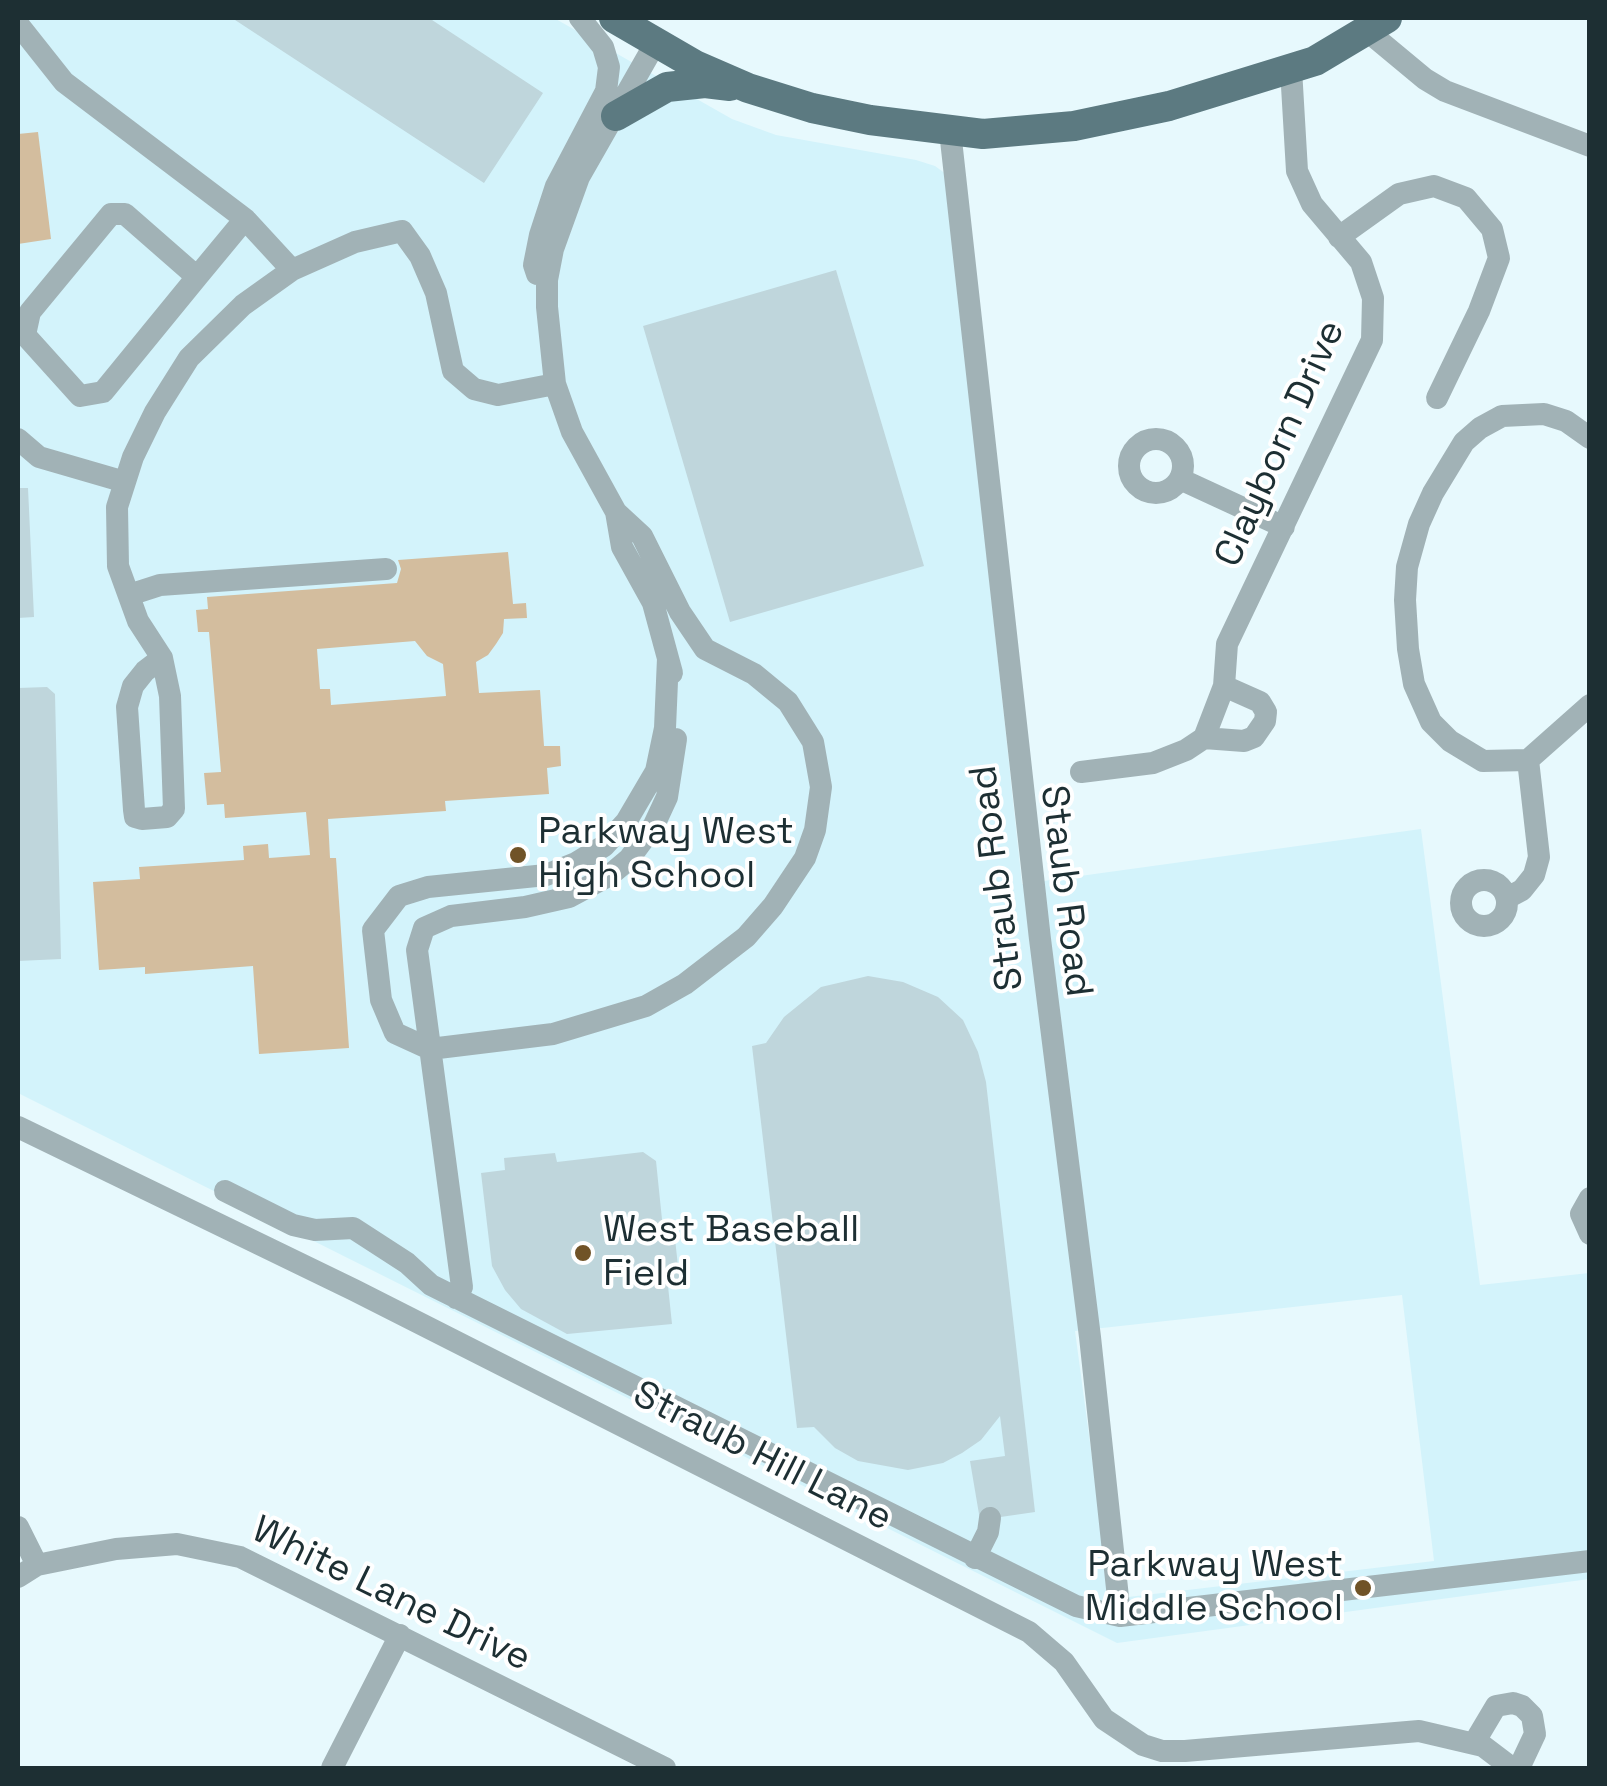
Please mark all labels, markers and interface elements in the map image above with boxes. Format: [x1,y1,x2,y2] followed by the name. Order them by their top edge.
[1206,314,1356,574] street label: Clayborn Drive
[962,763,1034,993] street label: Straub Road
[1029,783,1101,999] street label: Staub Road
[538,810,794,899] place label: Parkway West High School
[507,844,529,866] marker: Parkway West High School
[603,1208,859,1298] place label: West Baseball Field
[572,1242,594,1264] marker: West Baseball Field
[625,1372,899,1542] street label: Straub Hill Lane
[244,1508,538,1682] street label: White Lane Drive
[1085,1543,1343,1632] place label: Parkway West Middle School
[1352,1577,1374,1599] marker: Parkway West Middle School

